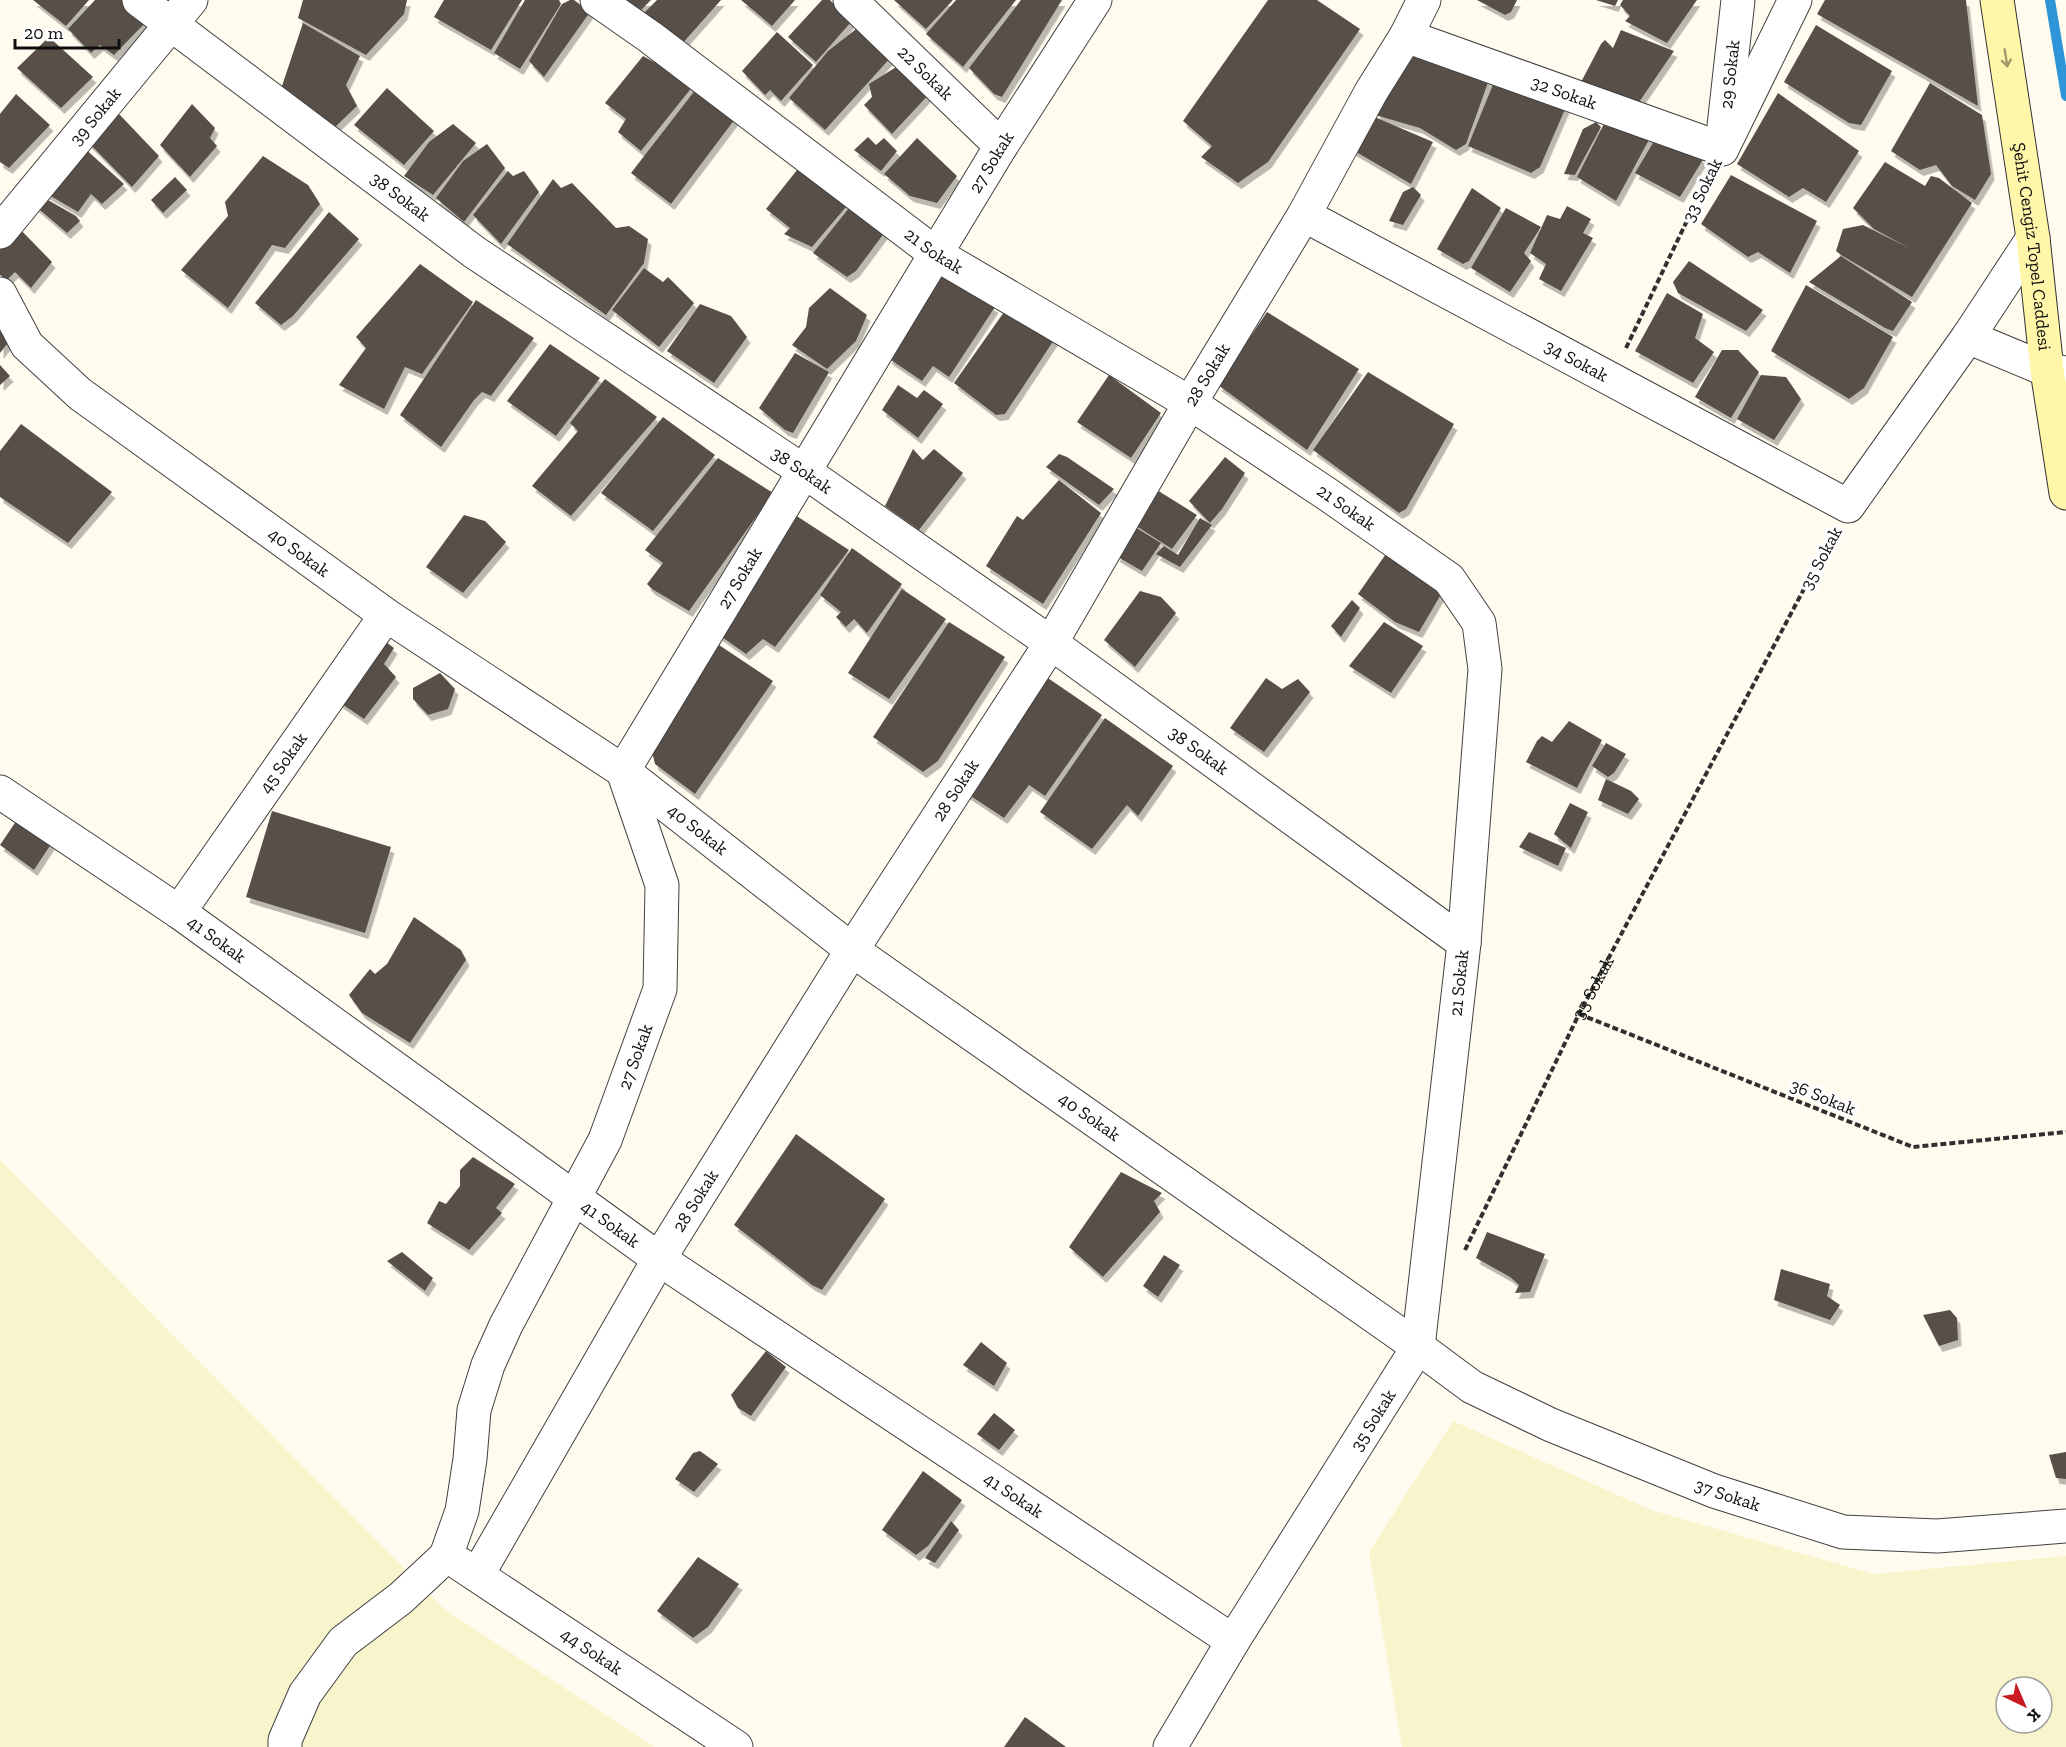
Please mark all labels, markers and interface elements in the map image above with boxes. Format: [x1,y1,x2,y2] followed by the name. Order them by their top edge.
[15,12,118,50] scale bar
[24,22,64,44] text: 20 m
[1715,38,1745,110] street label: 29 Sokak
[893,41,958,105] street label: 22 Sokak
[2000,47,2011,67] one-way arrow
[1528,71,1601,115] street label: 32 Sokak
[65,82,126,150] street label: 39 Sokak
[964,127,1019,197] street label: 27 Sokak
[2008,141,2056,352] street label: Şehit Cengiz Topel Caddesi
[1677,154,1727,225] street label: 33 Sokak
[366,167,435,226] street label: 38 Sokak
[900,223,968,279] street label: 21 Sokak
[1541,335,1613,387] street label: 34 Sokak
[1180,339,1235,410] street label: 28 Sokak
[767,442,837,499] street label: 38 Sokak
[1313,479,1380,536] street label: 21 Sokak
[1795,522,1847,593] street label: 35 Sokak
[264,523,334,582] street label: 40 Sokak
[713,543,767,613] street label: 27 Sokak
[1165,721,1234,780] street label: 38 Sokak
[254,727,312,797] street label: 45 Sokak
[927,755,984,825] street label: 28 Sokak
[663,799,733,860] street label: 40 Sokak
[183,911,251,968] street label: 41 Sokak
[1445,948,1473,1017] street label: 21 Sokak
[1567,952,1619,1023] street label: 35 Sokak
[613,1020,658,1092] street label: 27 Sokak
[1787,1074,1860,1120] street label: 36 Sokak
[1054,1087,1125,1146] street label: 40 Sokak
[668,1165,723,1236] street label: 28 Sokak
[577,1195,645,1253] street label: 41 Sokak
[1346,1385,1401,1455] street label: 35 Sokak
[980,1467,1048,1523] street label: 41 Sokak
[1692,1473,1764,1516] street label: 37 Sokak
[557,1623,627,1680] street label: 44 Sokak
[1994,1675,2054,1735] north arrow
[2023,1705,2045,1726] text: K

